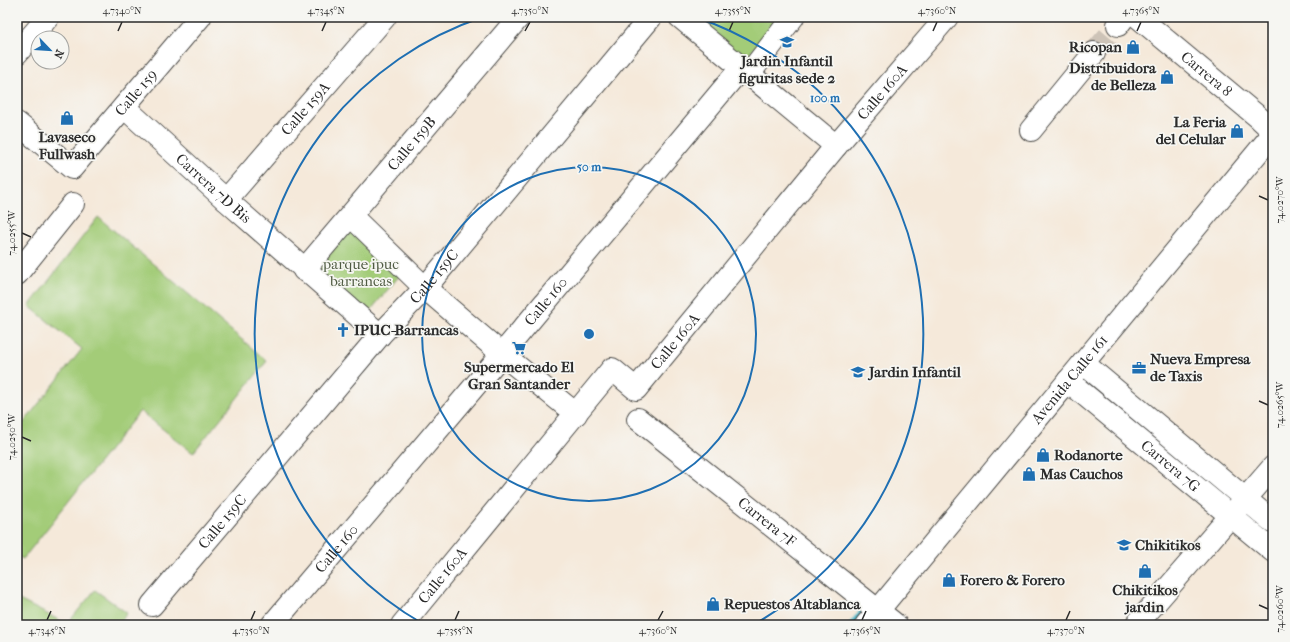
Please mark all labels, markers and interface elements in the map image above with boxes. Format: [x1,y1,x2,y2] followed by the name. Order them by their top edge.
[102,5,142,17] text: 4.7340°N
[307,5,345,17] text: 4.7345°N
[511,5,549,17] text: 4.7350°N
[715,5,752,17] text: 4.7355°N
[918,5,957,17] text: 4.7360°N
[1122,5,1160,17] text: 4.7365°N
[30,30,70,70] north arrow
[779,34,795,50] school or university icon: Jardin Infantil figuritas sede 2
[1069,38,1122,56] place label: Ricopan
[1125,39,1141,55] shop icon: Ricopan
[51,47,66,61] text: N
[1177,47,1236,100] street label: Carrera 8
[739,52,835,87] place label: Jardin Infantil figuritas sede 2
[1069,59,1157,94] place label: Distribuidora de Belleza
[853,61,911,124] street label: Calle 160A
[111,65,161,120] street label: Calle 159
[1159,69,1175,85] shop icon: Distribuidora de Belleza
[277,78,334,139] street label: Calle 159A
[810,91,841,105] text: 100 m
[59,110,75,126] shop icon: Lavaseco Fullwash
[383,113,440,174] street label: Calle 159B
[1156,113,1227,148] place label: La Feria del Celular
[1229,123,1245,139] shop icon: La Feria del Celular
[38,128,96,163] place label: Lavaseco Fullwash
[172,150,255,227] street label: Carrera 7D Bis
[577,160,602,174] text: 50 m
[1274,175,1286,224] text: 74.0270°W
[6,209,18,256] text: 74.0255°W
[406,246,462,307] street label: Calle 159C
[322,255,399,290] park label: parque ipuc barrancas
[521,274,571,329] street label: Calle 160
[647,309,704,373] street label: Calle 160A
[354,321,459,339] place label: IPUC-Barrancas
[335,322,351,338] church icon: IPUC-Barrancas
[582,327,596,341] centre of rings
[1027,331,1112,428] street label: Avenida Calle 161
[511,340,527,356] supermarket icon: Supermercado El Gran Santander
[1150,350,1251,385] place label: Nueva Empresa de Taxis
[464,358,575,393] place label: Supermercado El Gran Santander
[1131,360,1147,376] office icon: Nueva Empresa de Taxis
[867,363,962,381] place label: Jardin Infantil
[850,364,866,380] school or university icon: Jardin Infantil
[1274,381,1286,428] text: 74.0265°W
[6,413,18,460] text: 74.0250°W
[1137,436,1204,496] street label: Carrera 7G
[1054,446,1123,464] place label: Rodanorte
[1035,447,1051,463] shop icon: Rodanorte
[1039,465,1123,483] place label: Mas Cauchos
[1021,466,1037,482] shop icon: Mas Cauchos
[194,491,250,553] street label: Calle 159C
[734,493,800,551] street label: Carrera 7F
[311,521,362,577] street label: Calle 160
[1135,536,1201,554] place label: Chikitikos
[1116,537,1132,553] school or university icon: Chikitikos
[414,544,471,607] street label: Calle 160A
[1137,563,1153,579] shop icon: Chikitikos jardin
[959,571,1065,589] place label: Forero & Forero
[941,572,957,588] shop icon: Forero & Forero
[1112,581,1178,616] place label: Chikitikos jardin
[1274,584,1286,633] text: 74.0260°W
[724,595,861,613] place label: Repuestos Altablanca
[705,596,721,612] shop icon: Repuestos Altablanca
[28,625,66,637] text: 4.7345°N
[232,625,270,637] text: 4.7350°N
[437,625,474,637] text: 4.7355°N
[639,625,678,637] text: 4.7360°N
[843,625,881,637] text: 4.7365°N
[1047,625,1085,637] text: 4.7370°N

